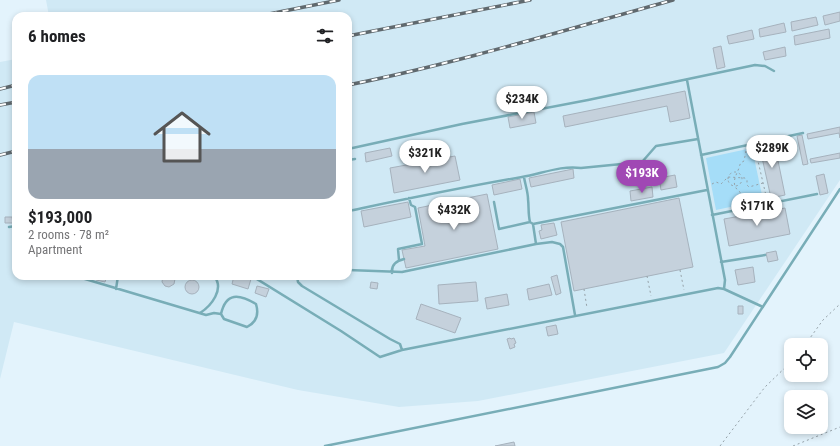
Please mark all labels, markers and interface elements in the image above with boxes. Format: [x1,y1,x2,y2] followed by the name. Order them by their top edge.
[314,25,336,47] icon: filters
[28,26,86,46] text: 6 homes
[494,86,550,120] pin: $234K
[505,91,539,106] text: $234K
[146,101,218,173] icon: home
[744,135,800,169] pin: $289K
[397,140,453,174] pin: $321K
[755,140,789,155] text: $289K
[408,145,442,160] text: $321K
[614,160,670,194] pin: $193K
[625,165,659,180] text: $193K
[729,193,785,227] pin: $171K
[426,197,482,231] pin: $432K
[740,198,774,213] text: $171K
[437,202,471,217] text: $432K
[28,207,92,227] text: $193,000
[28,227,109,242] text: 2 rooms · 78 m²
[28,242,82,257] text: Apartment
[784,338,828,434] map controls
[784,338,828,382] button: locate
[784,390,828,434] button: layers

